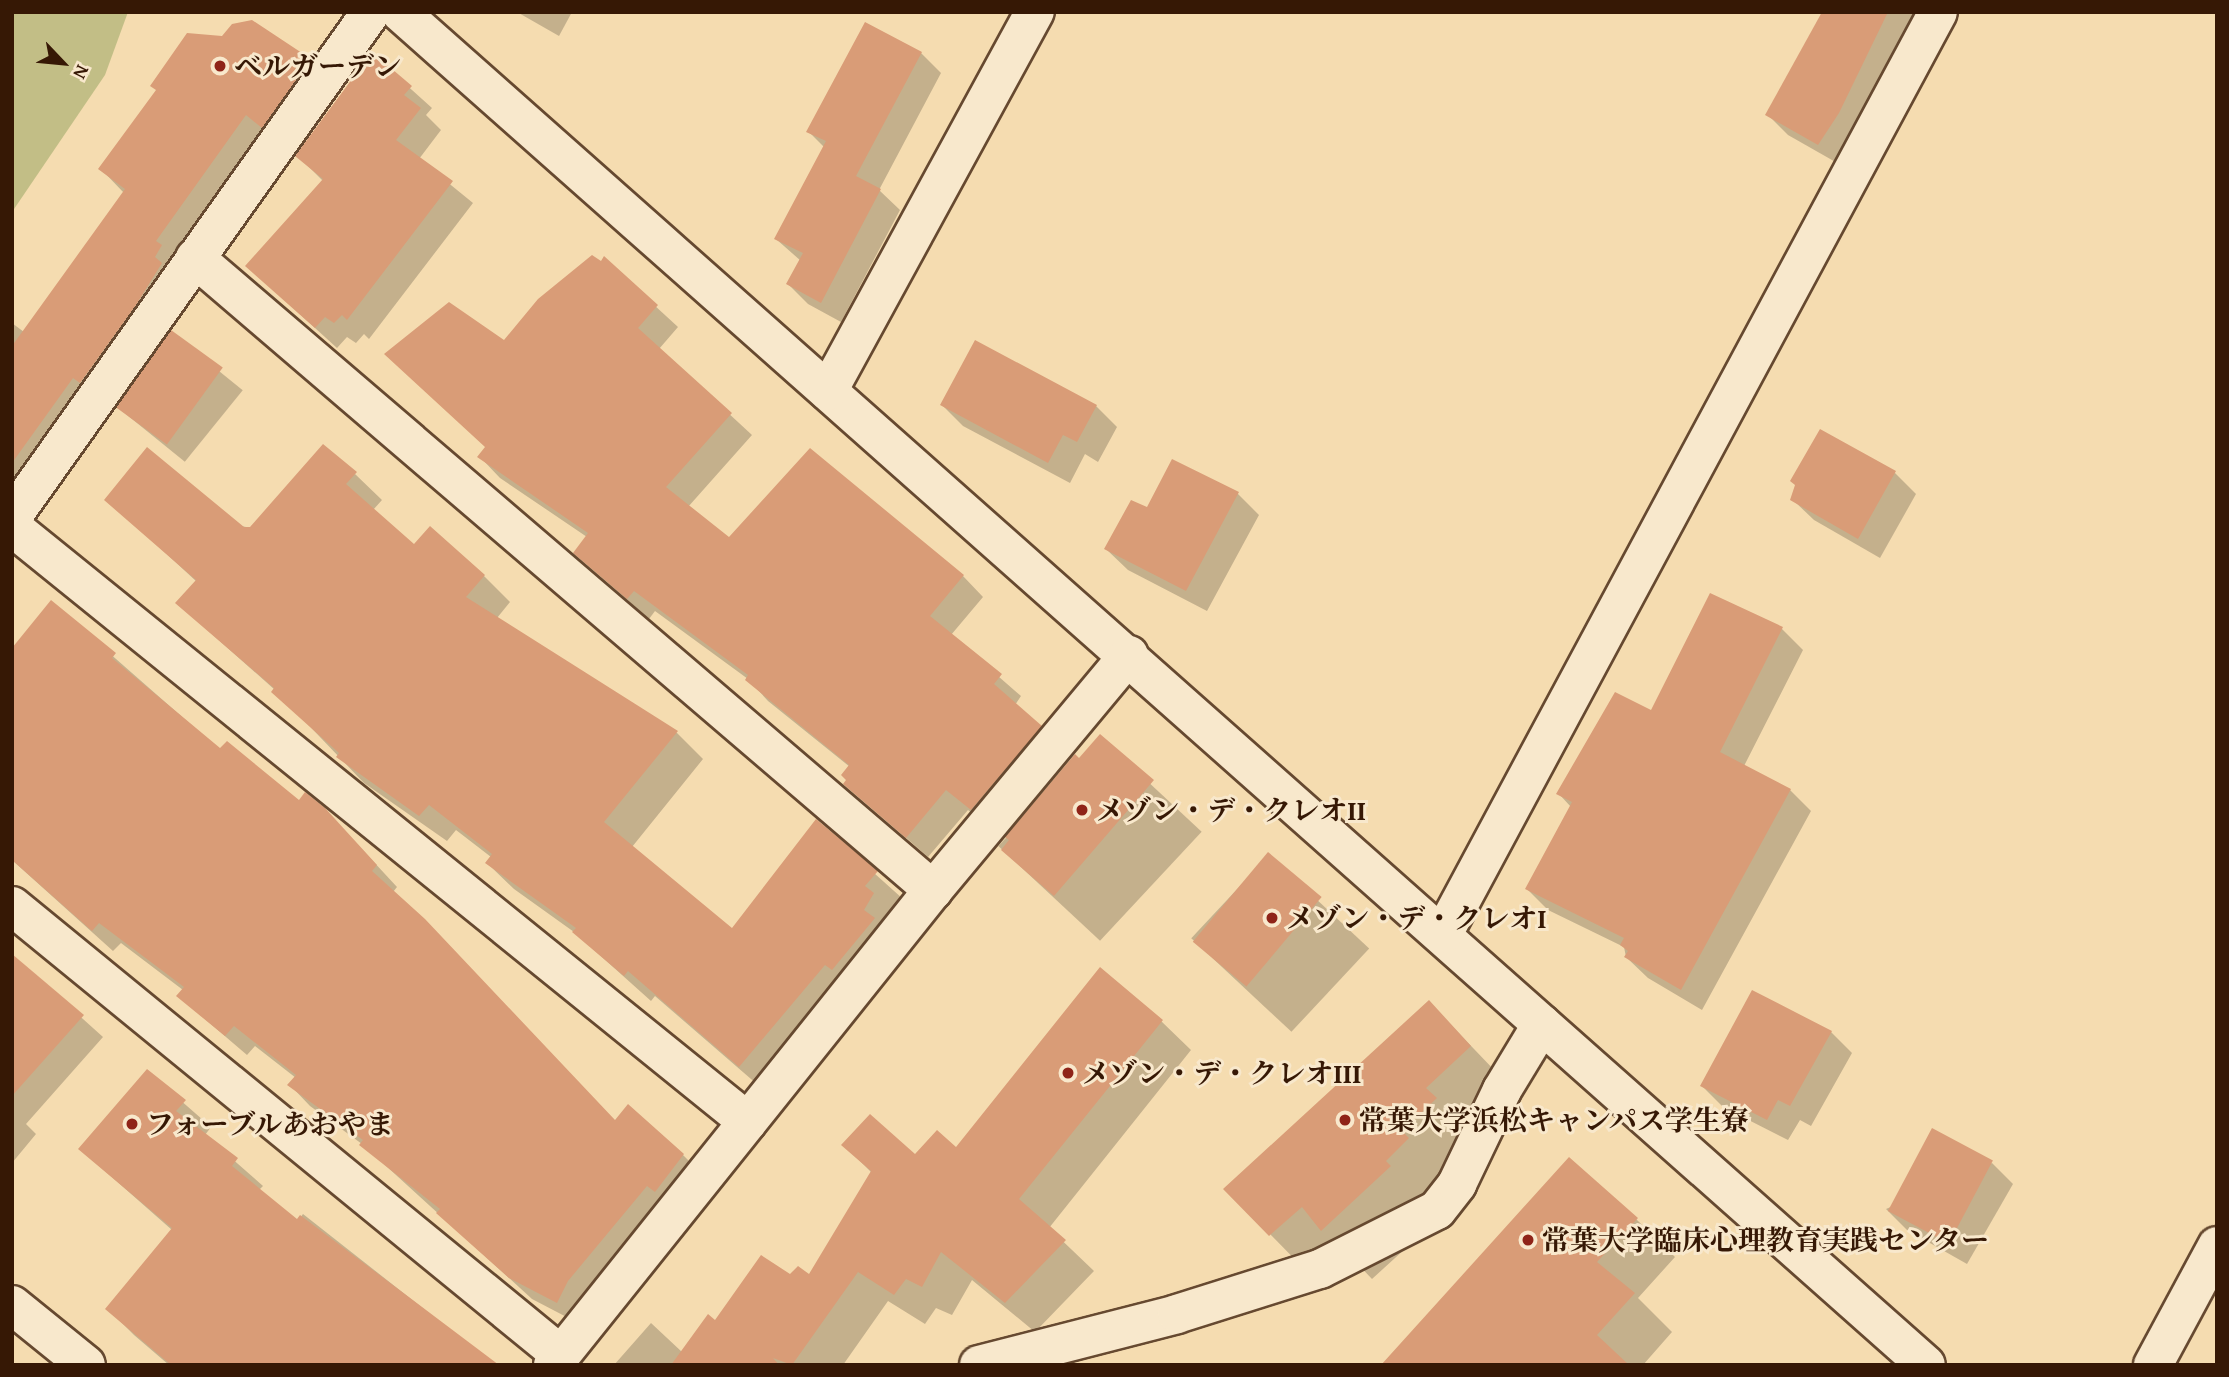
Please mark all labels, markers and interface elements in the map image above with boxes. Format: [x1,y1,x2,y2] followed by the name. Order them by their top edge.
[28,28,98,98] north arrow
[234,49,402,83] place label: ベルガーデン
[212,58,228,74] marker: ベルガーデン
[67,60,97,84] text: N
[1096,793,1367,827] place label: メゾン・デ・クレオⅡ
[1074,802,1090,818] marker: メゾン・デ・クレオⅡ
[1286,901,1547,935] place label: メゾン・デ・クレオⅠ
[1264,910,1280,926] marker: メゾン・デ・クレオⅠ
[1082,1056,1362,1090] place label: メゾン・デ・クレオⅢ
[1060,1065,1076,1081] marker: メゾン・デ・クレオⅢ
[1359,1103,1751,1137] place label: 常葉大学浜松キャンパス学生寮
[146,1107,398,1141] place label: フォーブルあおやま
[1337,1112,1353,1128] marker: 常葉大学浜松キャンパス学生寮
[124,1116,140,1132] marker: フォーブルあおやま
[1542,1223,1990,1257] place label: 常葉大学臨床心理教育実践センター
[1520,1232,1536,1248] marker: 常葉大学臨床心理教育実践センター

